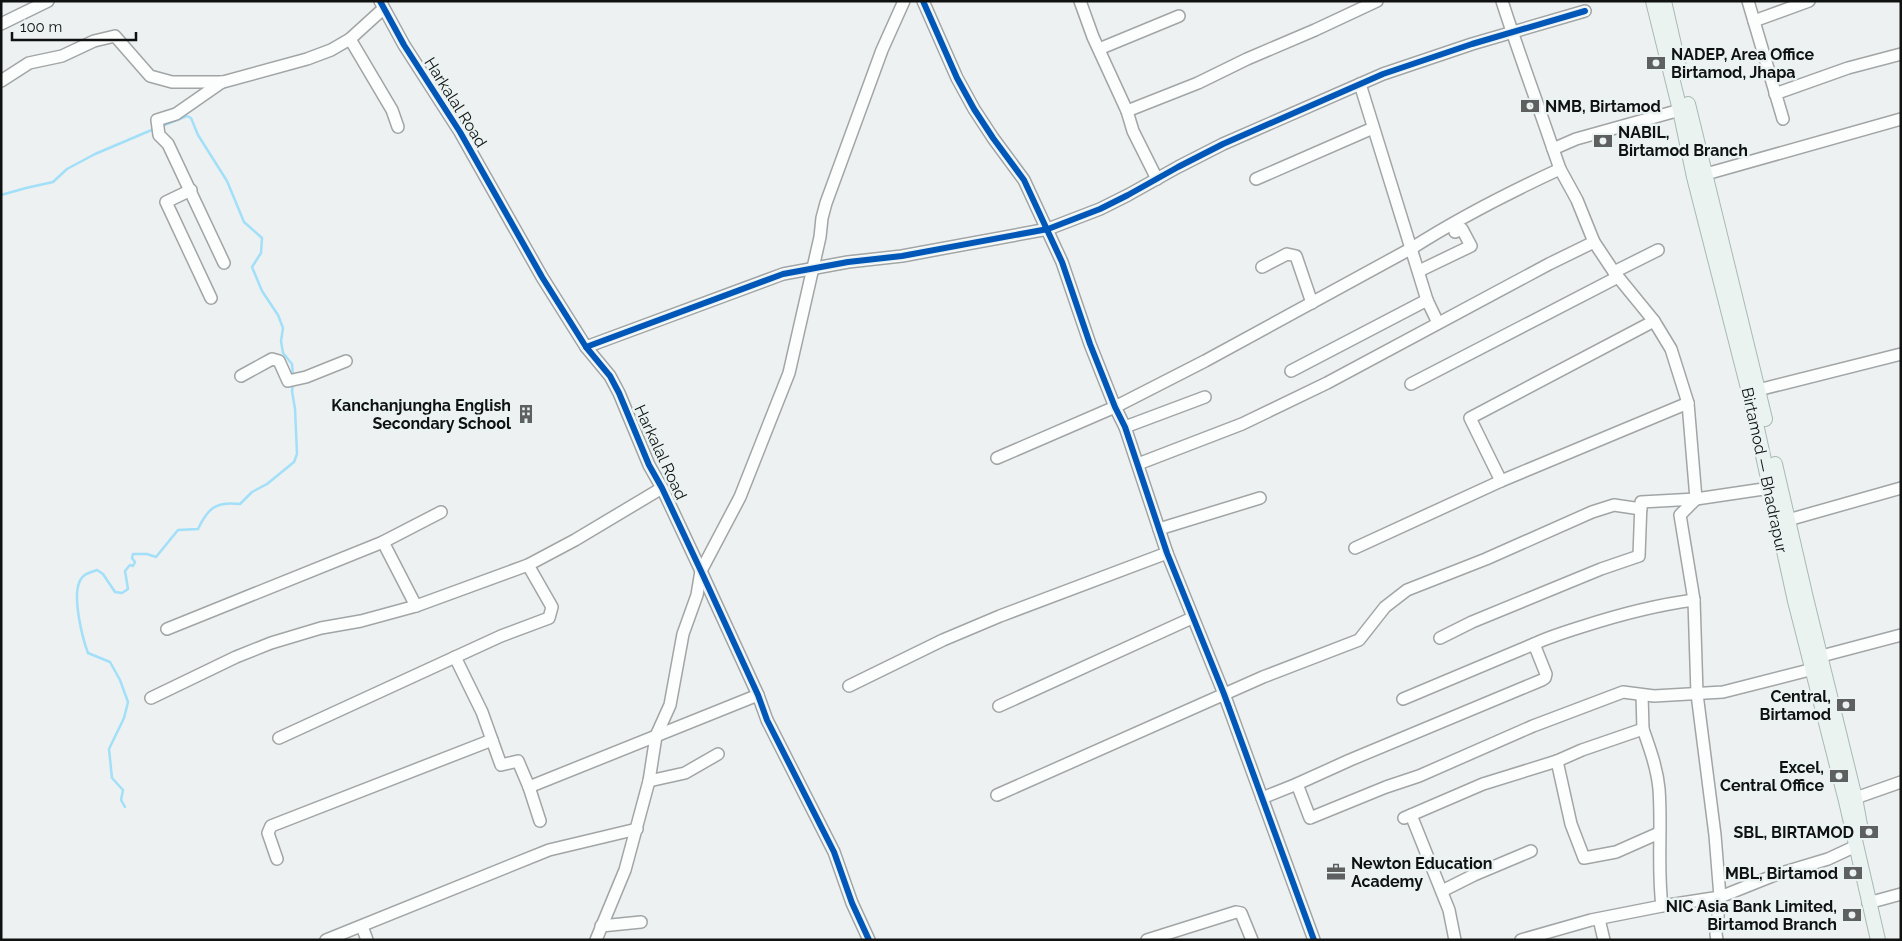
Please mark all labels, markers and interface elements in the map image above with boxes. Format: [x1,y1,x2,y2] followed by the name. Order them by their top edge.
[12,10,136,42] scale bar
[20,18,62,36] text: 100 m
[1671,45,1815,82] place label: NADEP, Area Office Birtamod, Jhapa
[1645,52,1667,74] bank icon: NADEP, Area Office Birtamod, Jhapa
[420,54,491,151] street label: Harkalal Road
[1519,95,1541,117] bank icon: NMB, Birtamod
[1545,97,1661,116] place label: NMB, Birtamod
[1618,123,1748,160] place label: NABIL, Birtamod Branch
[1592,130,1614,152] bank icon: NABIL, Birtamod Branch
[1738,386,1791,555] street label: Birtamod — Bhadrapur
[331,396,512,433] place label: Kanchanjungha English Secondary School
[630,402,691,503] street label: Harkalal Road
[515,403,537,425] building icon: Kanchanjungha English Secondary School
[1760,687,1831,724] place label: Central, Birtamod
[1835,694,1857,716] bank icon: Central, Birtamod
[1720,758,1824,795] place label: Excel, Central Office
[1828,765,1850,787] bank icon: Excel, Central Office
[1858,821,1880,843] bank icon: SBL, BIRTAMOD
[1733,823,1854,842] place label: SBL, BIRTAMOD
[1351,854,1492,891] place label: Newton Education Academy
[1325,861,1347,883] office icon: Newton Education Academy
[1842,862,1864,884] bank icon: MBL, Birtamod
[1725,864,1838,883] place label: MBL, Birtamod
[1666,897,1837,934] place label: NIC Asia Bank Limited, Birtamod Branch
[1841,904,1863,926] bank icon: NIC Asia Bank Limited, Birtamod Branch

